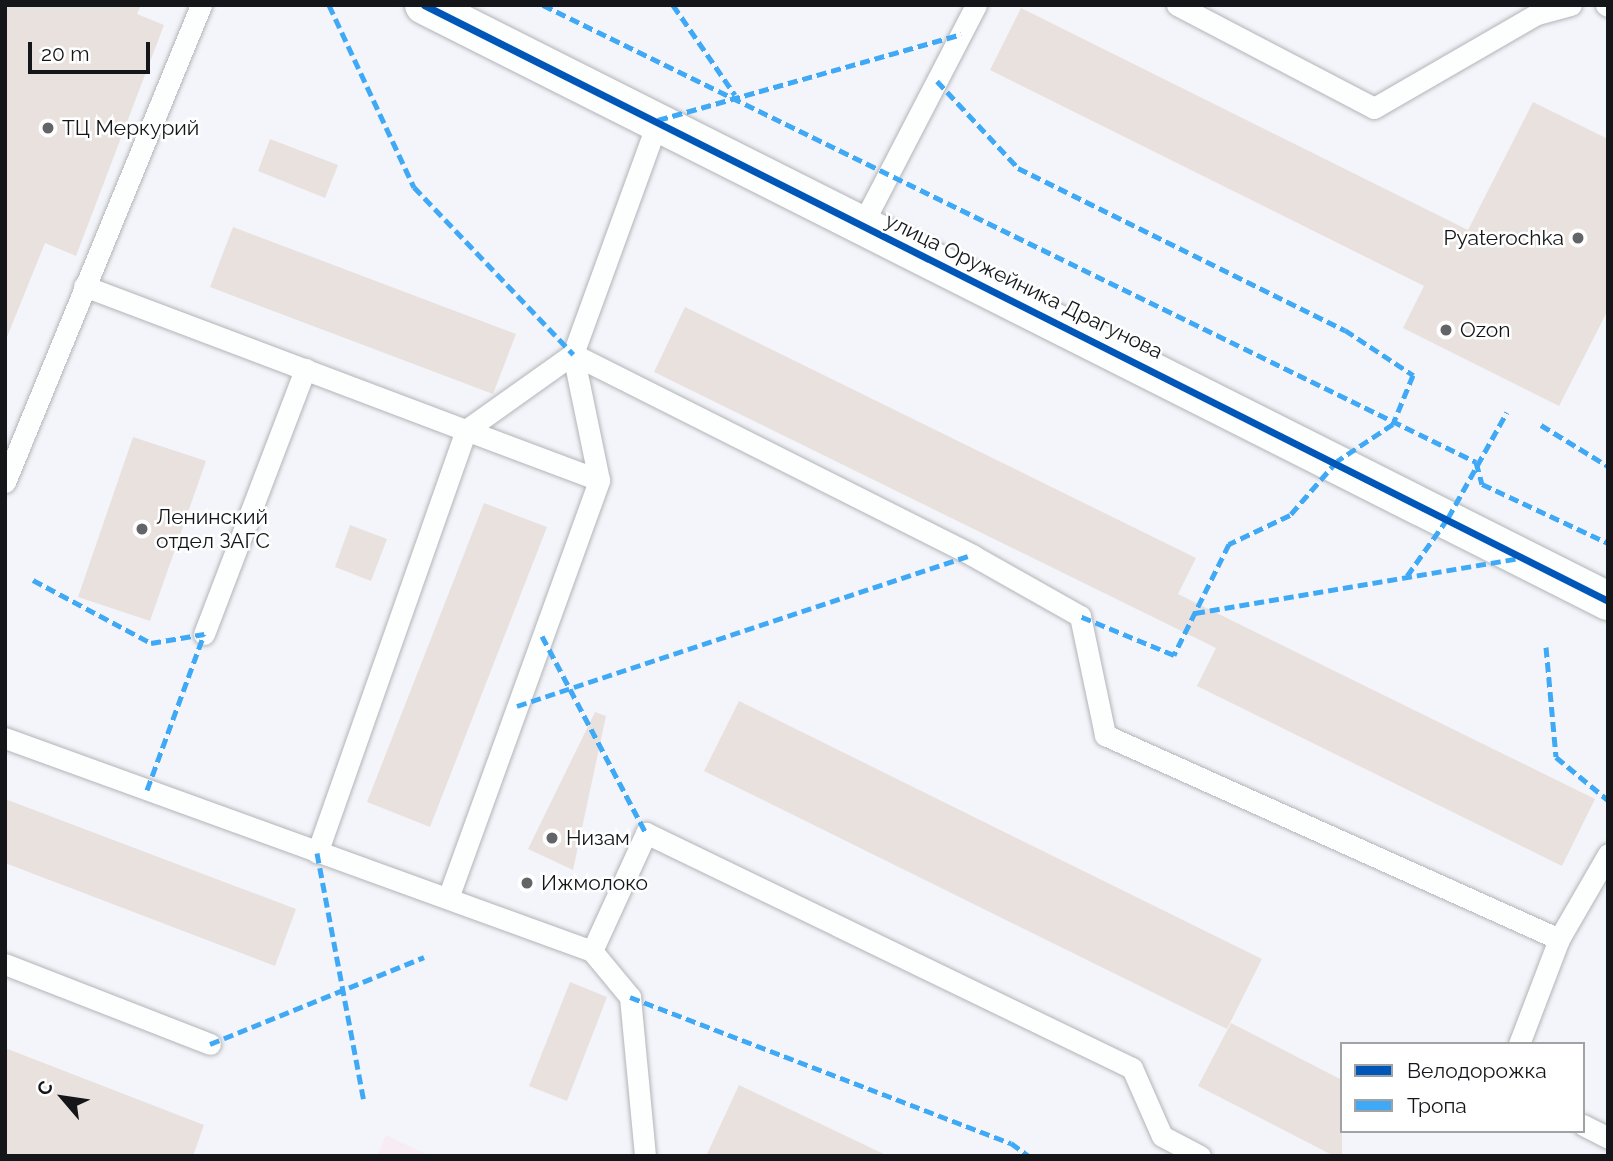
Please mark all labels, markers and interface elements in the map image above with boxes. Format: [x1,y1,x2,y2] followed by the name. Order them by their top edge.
[32,28,154,72] scale bar
[41,41,89,66] text: 20 m
[62,115,199,141] place label: ТЦ Меркурий
[40,120,56,136] marker: ТЦ Меркурий
[881,208,1167,364] street label: улица Оружейника Драгунова
[1443,225,1564,251] place label: Pyaterochka
[1570,230,1586,246] marker: Pyaterochka
[1460,317,1511,343] place label: Ozon
[1438,322,1454,338] marker: Ozon
[156,504,270,554] place label: Ленинский отдел ЗАГС
[134,521,150,537] marker: Ленинский отдел ЗАГС
[566,825,630,851] place label: Низам
[544,830,560,846] marker: Низам
[541,870,648,896] place label: Ижмолоко
[519,875,535,891] marker: Ижмолоко
[1340,1042,1585,1133] legend
[1407,1058,1547,1083] text: Велодорожка
[28,1063,98,1133] north arrow
[32,1077,57,1099] text: С
[1407,1093,1467,1118] text: Тропа

